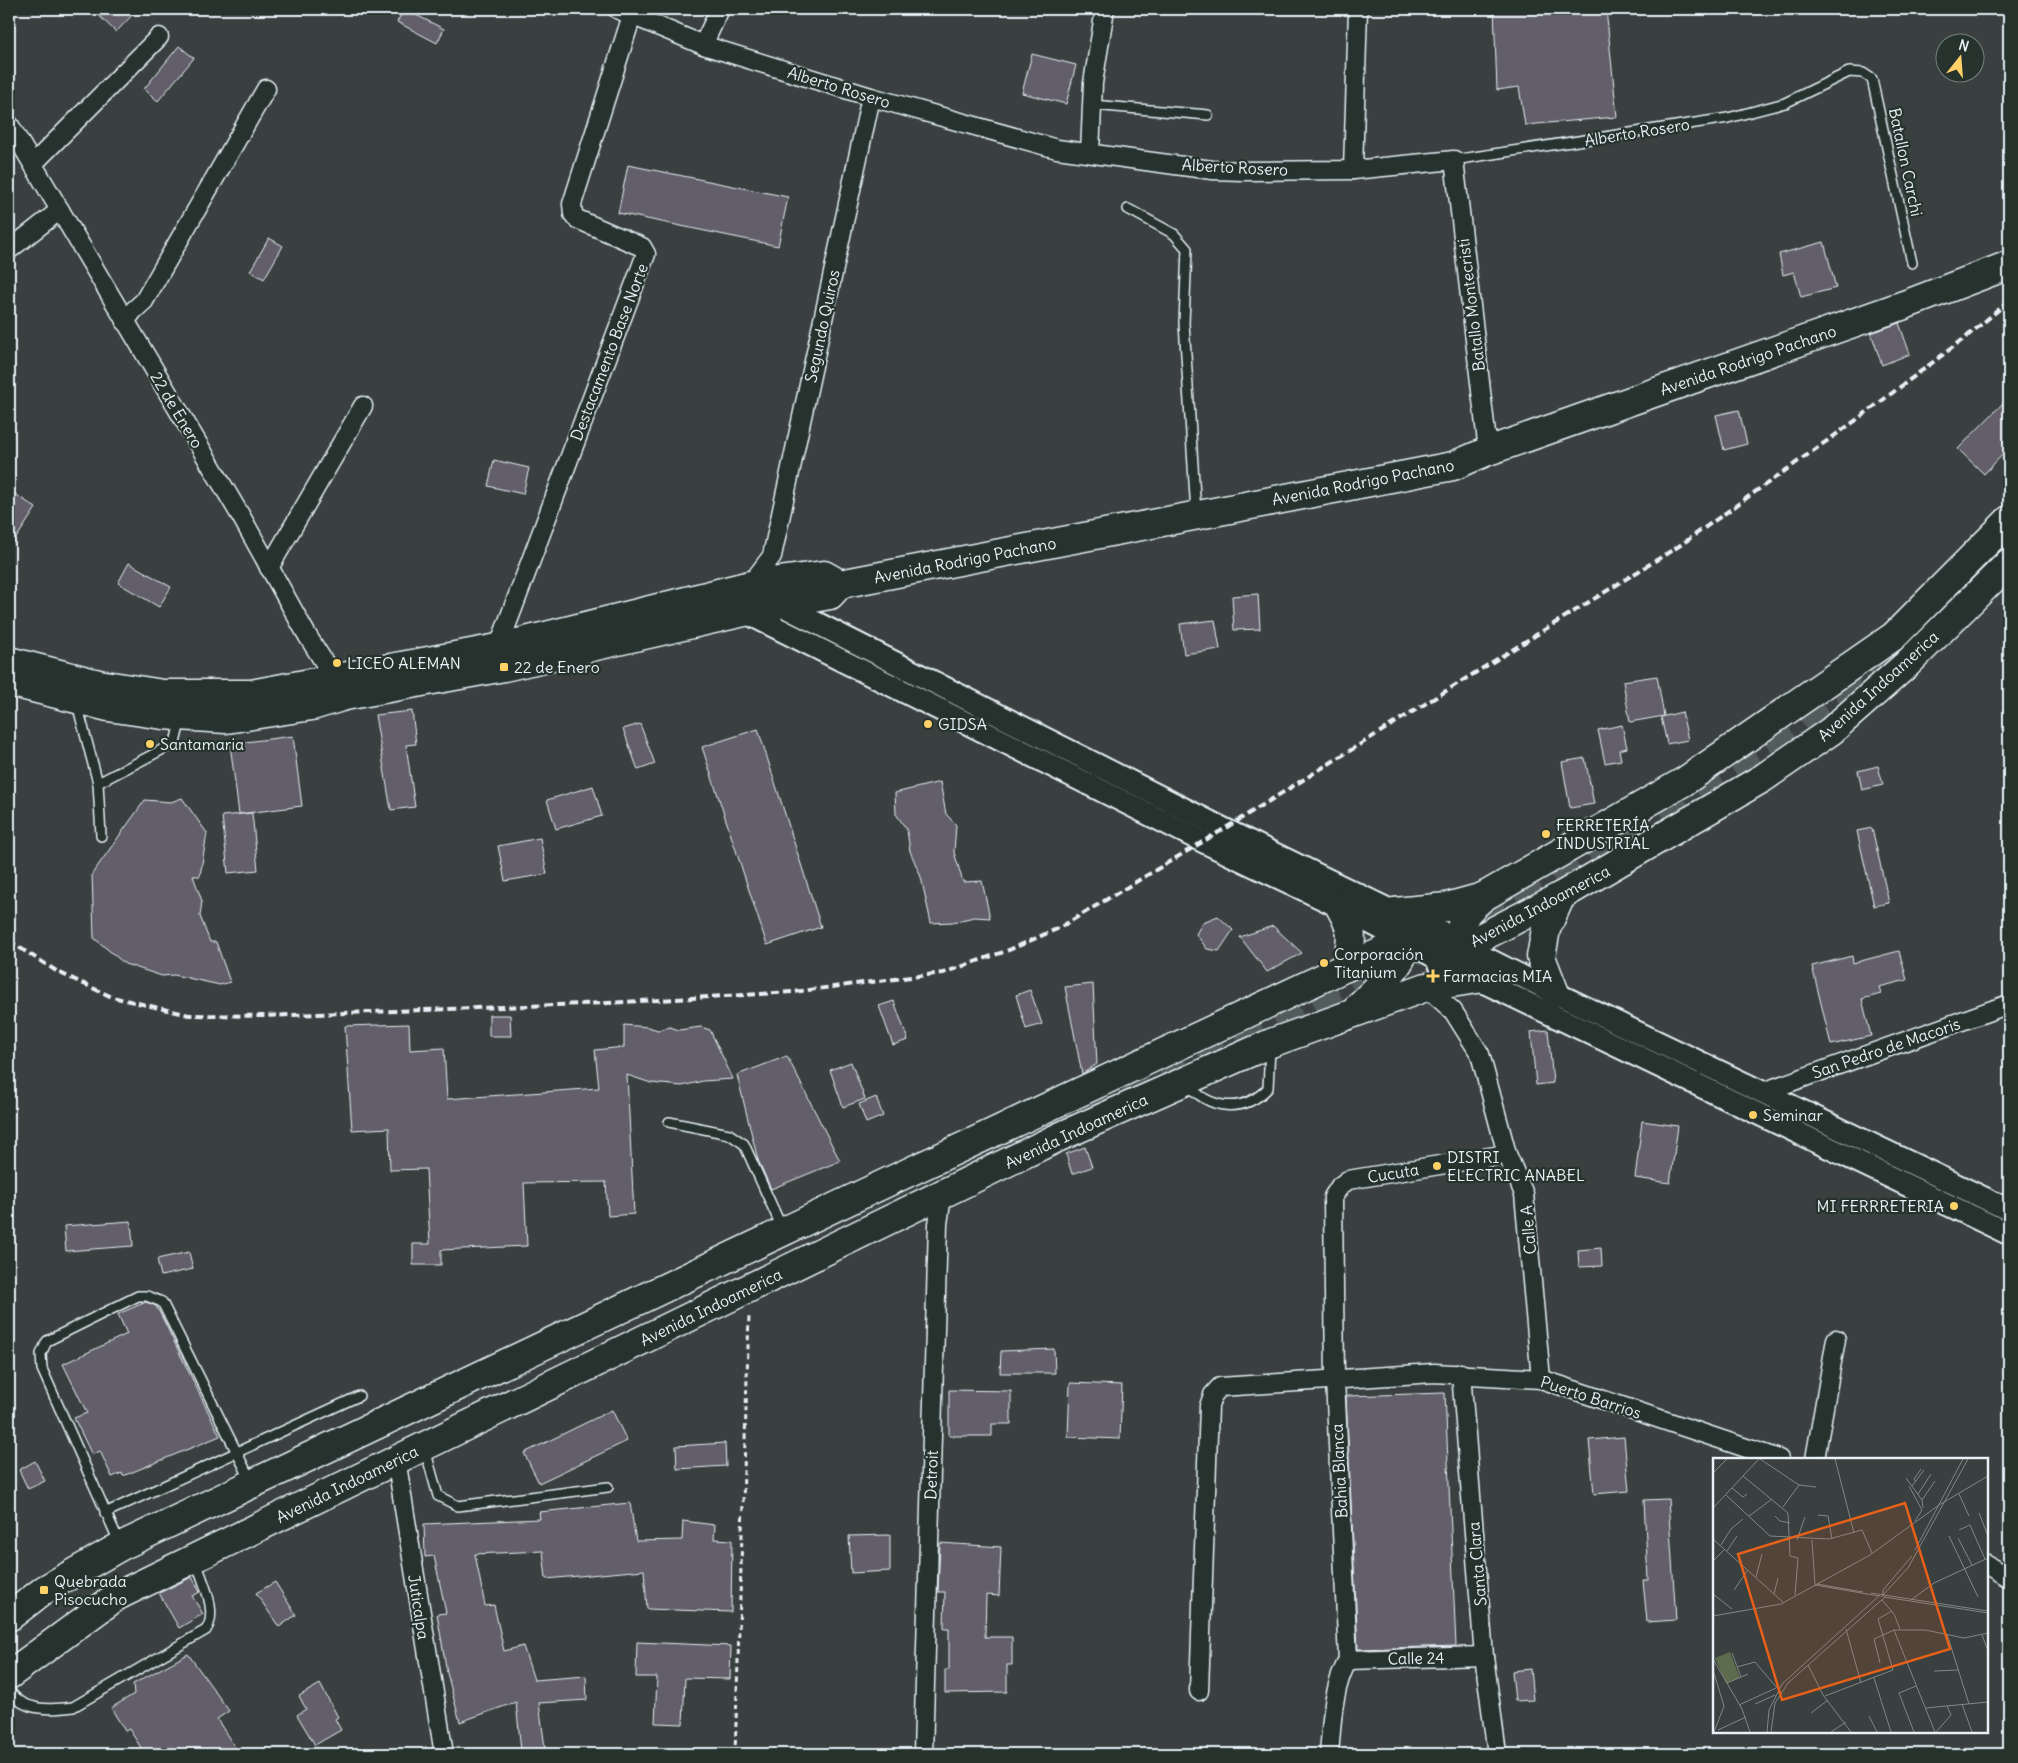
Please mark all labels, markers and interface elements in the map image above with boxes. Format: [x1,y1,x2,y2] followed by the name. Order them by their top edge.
[1936,32,1986,82] north arrow
[1957,36,1971,56] text: N
[785,62,893,112] street label: Alberto Rosero
[1885,106,1927,218] street label: Batallon Carchi
[1583,114,1691,150] street label: Alberto Rosero
[1181,154,1289,180] street label: Alberto Rosero
[1453,238,1489,372] street label: Batallo Montecristi
[566,260,652,444] street label: Destacamento Base Norte
[800,268,844,384] street label: Segundo Quiros
[1657,320,1839,400] street label: Avenida Rodrigo Pachano
[146,368,208,452] street label: 22 de Enero
[1270,455,1456,509] street label: Avenida Rodrigo Pachano
[872,533,1058,587] street label: Avenida Rodrigo Pachano
[1814,627,1942,745] street label: Avenida Indoamerica
[347,653,461,673] place label: LICEO ALEMAN
[331,657,343,669] marker: LICEO ALEMAN
[514,657,600,677] place label: 22 de Enero
[498,661,510,673] marker: 22 de Enero
[938,714,987,734] place label: GIDSA
[922,718,934,730] marker: GIDSA
[160,734,244,754] place label: Santamaria
[144,738,156,750] marker: Santamaria
[1556,815,1650,853] place label: FERRETERÍA INDUSTRIAL
[1540,828,1552,840] marker: FERRETERÍA INDUSTRIAL
[1467,861,1613,951] street label: Avenida Indoamerica
[1334,944,1423,982] place label: Corporación Titanium
[1318,957,1330,969] marker: Corporación Titanium
[1443,966,1552,986] place label: Farmacias MIA
[1427,970,1439,982] marker: Farmacias MIA
[1809,1013,1963,1083] street label: San Pedro de Macoris
[1001,1089,1151,1173] street label: Avenida Indoamerica
[1763,1105,1824,1125] place label: Seminar
[1747,1109,1759,1121] marker: Seminar
[1447,1147,1585,1185] place label: DISTRI ELECTRIC ANABEL
[1366,1159,1420,1187] street label: Cucuta
[1431,1160,1443,1172] marker: DISTRI ELECTRIC ANABEL
[1817,1196,1944,1216] place label: MI FERRRETERIA
[1948,1200,1960,1212] marker: MI FERRRETERIA
[1516,1205,1540,1255] street label: Calle A
[637,1264,785,1350] street label: Avenida Indoamerica
[1538,1371,1644,1423] street label: Puerto Barrios
[1327,1423,1351,1519] street label: Bahia Blanca
[273,1441,421,1527] street label: Avenida Indoamerica
[920,1449,942,1500] street label: Detroit
[1713,1458,1988,1733] inset map
[1463,1521,1491,1607] street label: Santa Clara
[54,1571,127,1609] place label: Quebrada Pisocucho
[404,1573,434,1641] street label: Juticalpa
[38,1584,50,1596] marker: Quebrada Pisocucho
[1387,1648,1445,1668] street label: Calle 24

